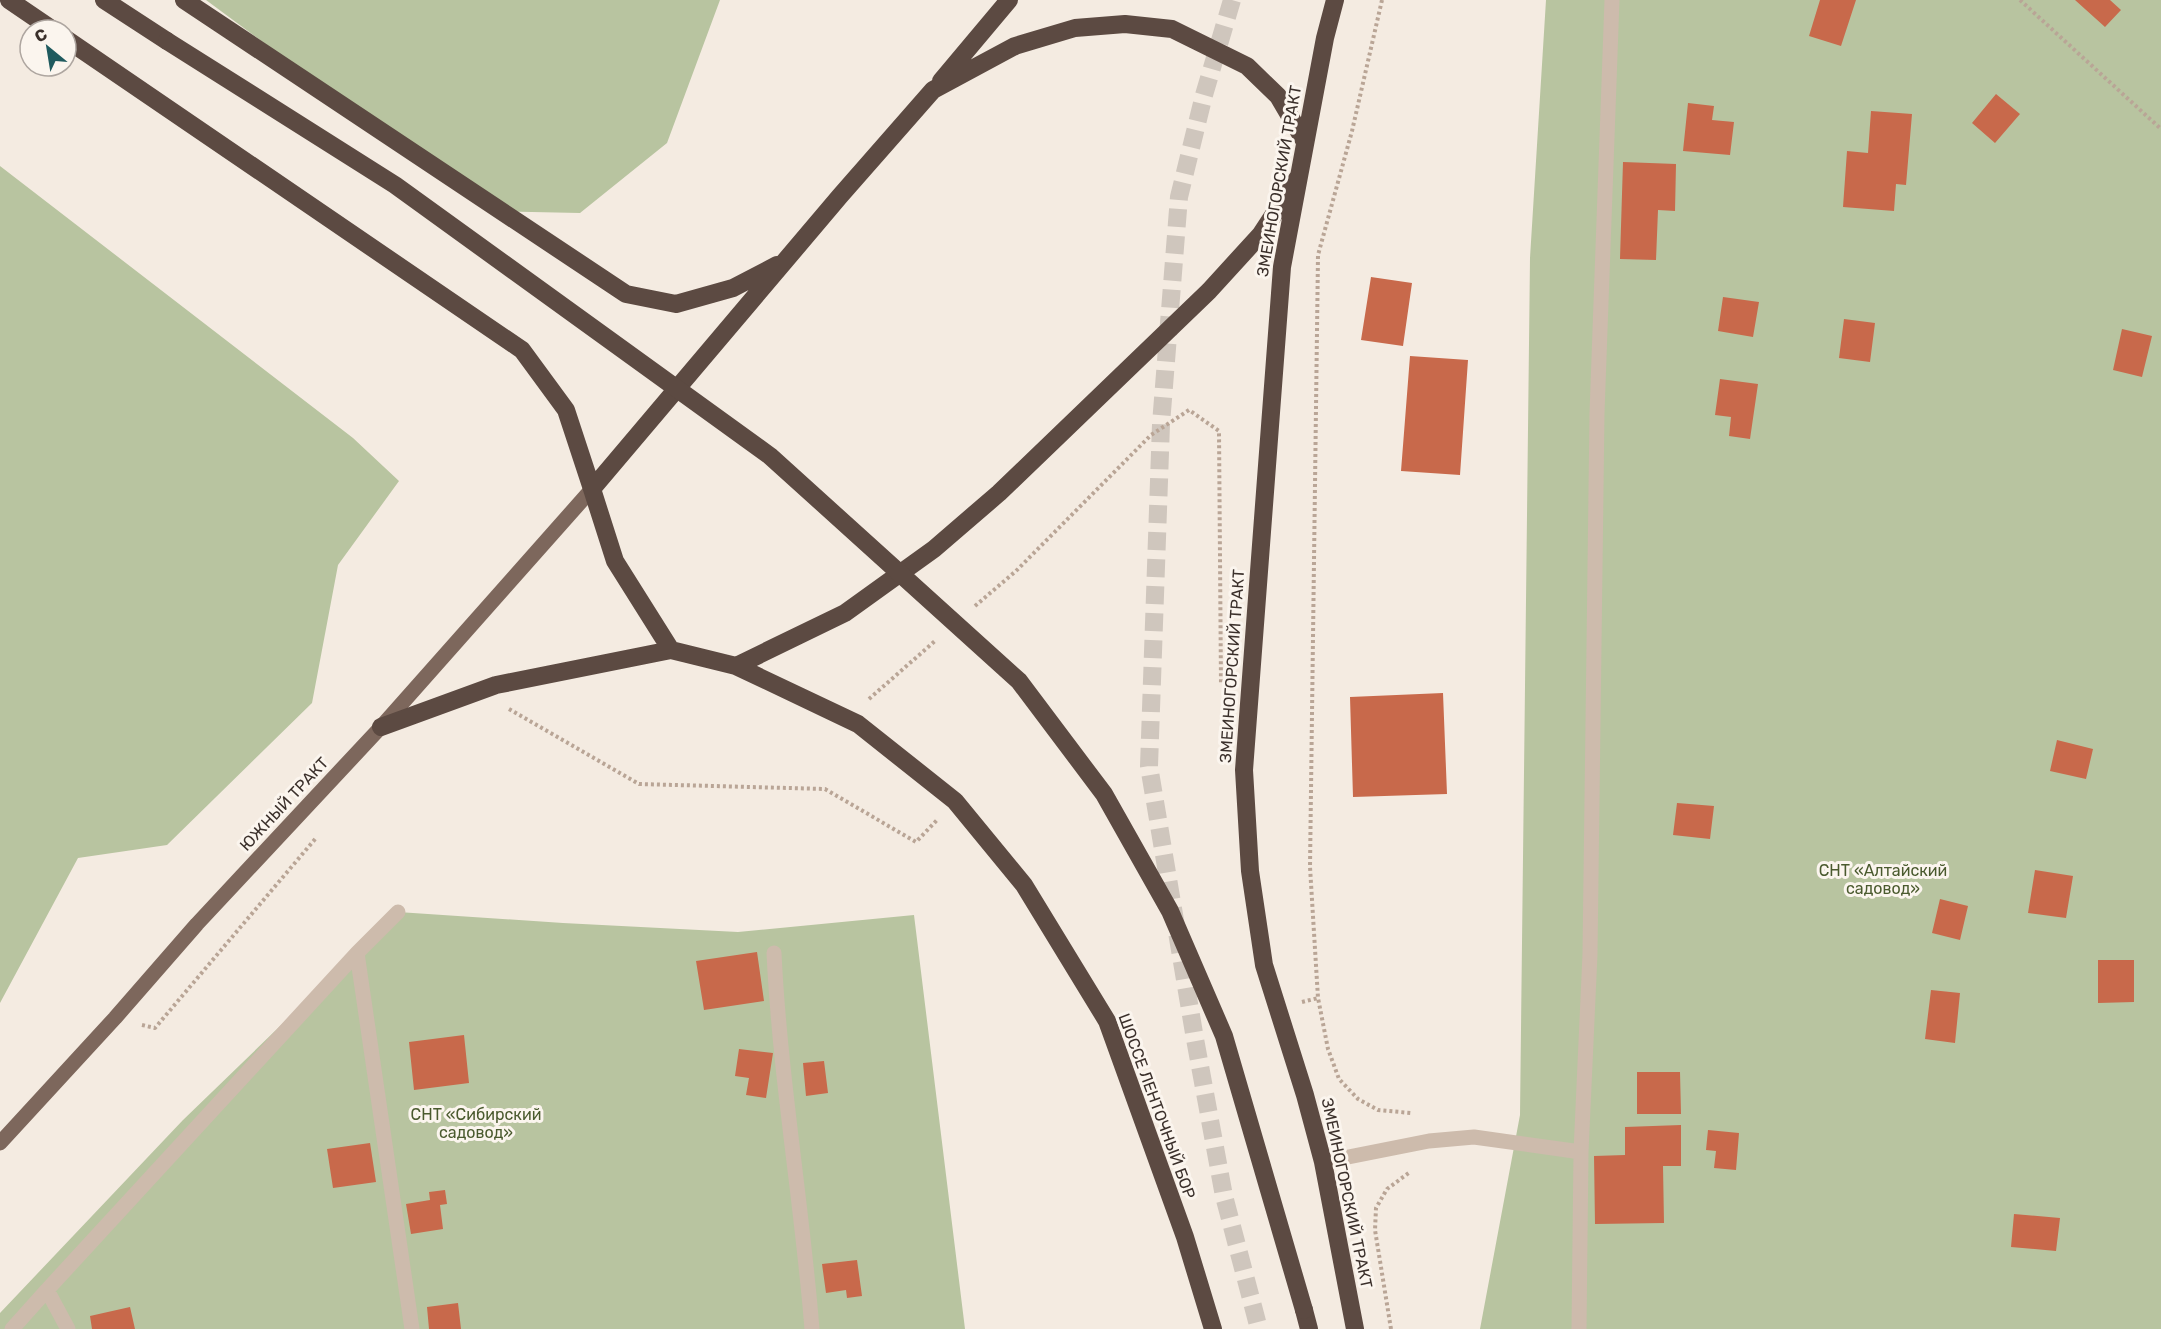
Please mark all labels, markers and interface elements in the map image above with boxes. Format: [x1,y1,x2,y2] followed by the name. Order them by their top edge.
[18,18,78,78] north arrow
[31,24,50,46] text: С
[1253,84,1305,278] street label: ЗМЕИНОГОРСКИЙ ТРАКТ
[1216,569,1248,763] street label: ЗМЕИНОГОРСКИЙ ТРАКТ
[236,753,332,855] street label: ЮЖНЫЙ ТРАКТ
[1819,861,1947,898] park label: СНТ «Алтайский садовод»
[1115,1011,1199,1201] street label: ШОССЕ ЛЕНТОЧНЫЙ БОР
[1318,1096,1376,1290] street label: ЗМЕИНОГОРСКИЙ ТРАКТ
[411,1105,541,1142] park label: СНТ «Сибирский садовод»

